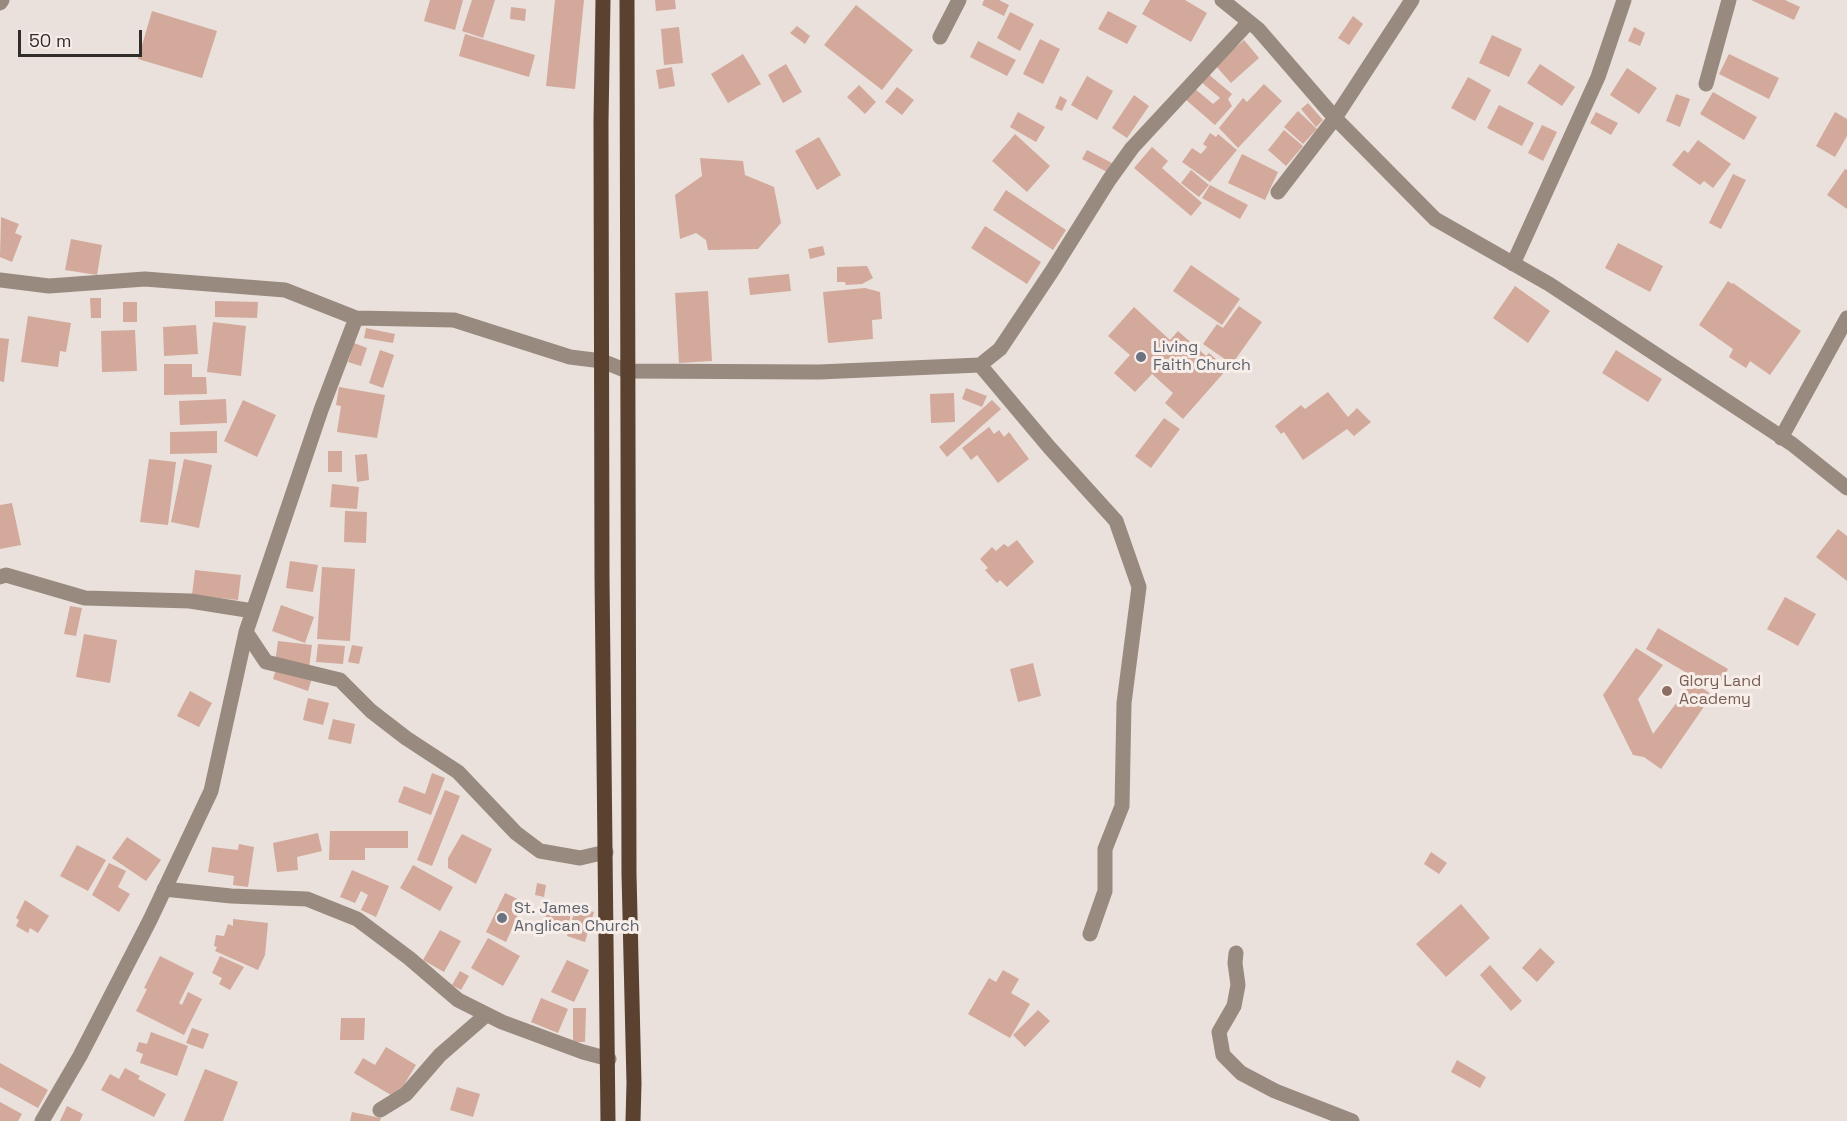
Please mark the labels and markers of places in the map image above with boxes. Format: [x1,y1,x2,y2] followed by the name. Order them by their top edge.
[1153,338,1251,376] place label: Living Faith Church
[1134,350,1148,364] marker: Living Faith Church
[1679,672,1761,710] place label: Glory Land Academy
[1660,684,1674,698] marker: Glory Land Academy
[514,899,640,937] place label: St. James Anglican Church
[495,911,509,925] marker: St. James Anglican Church

